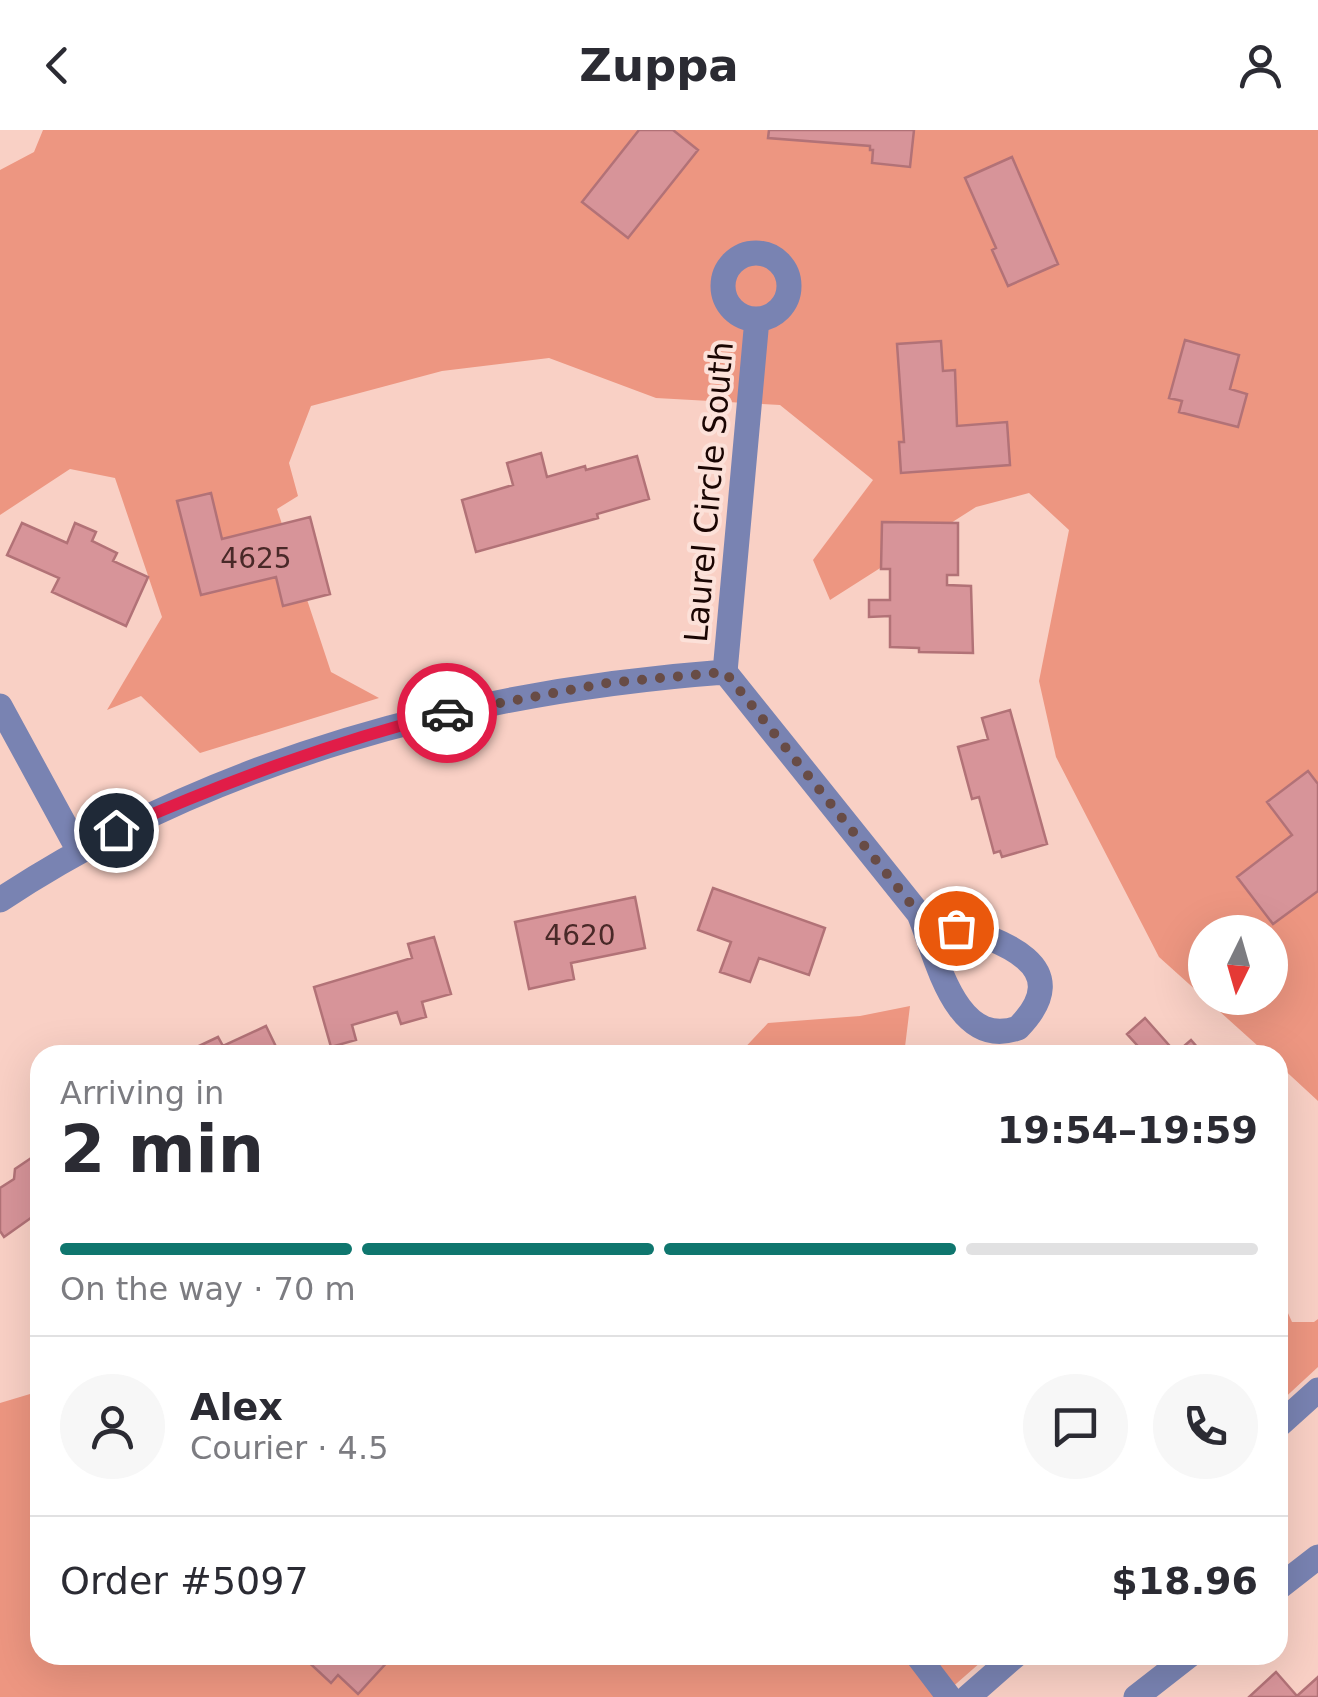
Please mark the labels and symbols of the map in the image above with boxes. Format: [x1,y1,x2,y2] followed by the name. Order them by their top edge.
[677,340,741,644] street label: Laurel Circle South
[220,542,292,575] house number: 4625
[397,663,497,763] courier
[74,788,159,873] pin
[914,886,999,971] pin
[1188,915,1288,1015] north arrow
[544,919,616,952] house number: 4620

